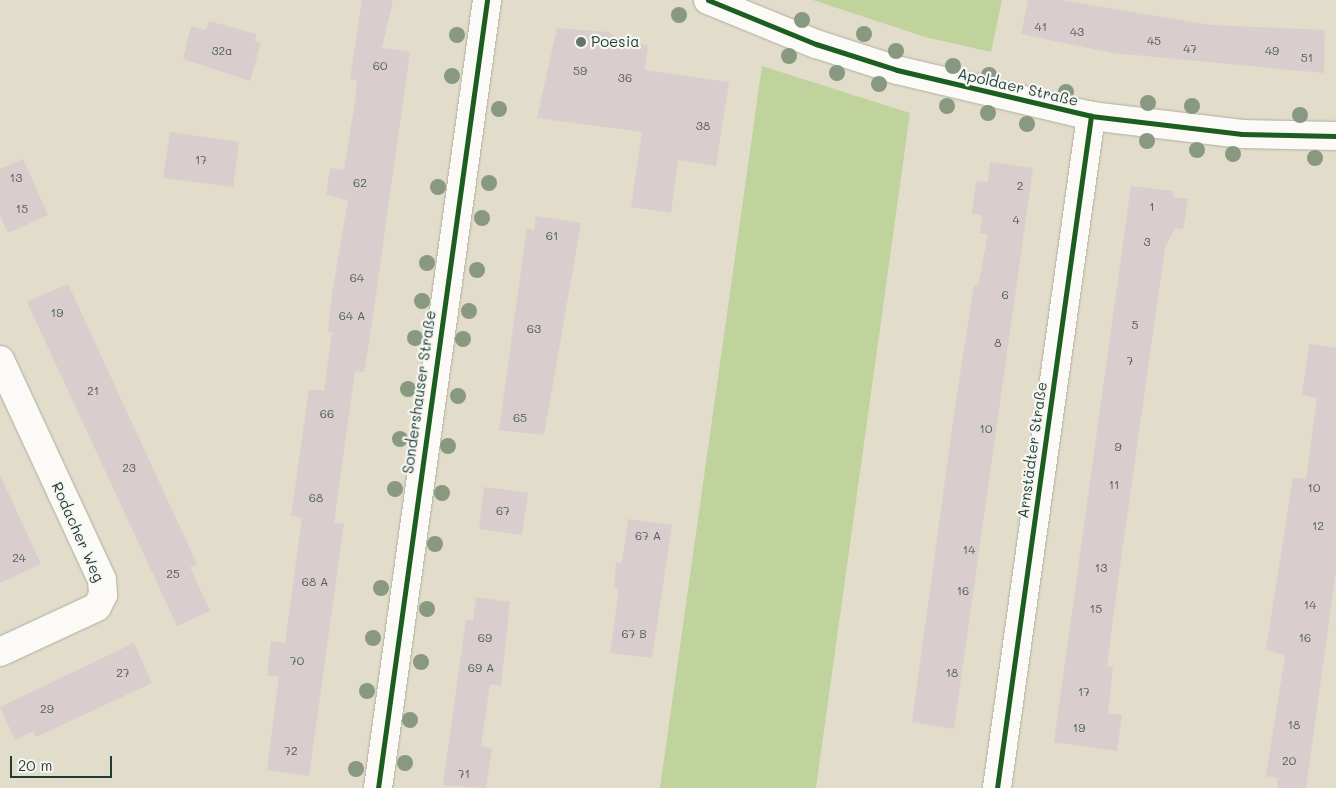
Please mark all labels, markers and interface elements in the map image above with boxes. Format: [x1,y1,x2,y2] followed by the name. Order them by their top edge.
[1035,20,1047,34] house number: 41
[1070,25,1084,39] house number: 43
[591,33,640,51] place label: Poesia
[1147,34,1161,48] house number: 45
[575,36,587,48] marker: Poesia
[1183,42,1197,56] house number: 47
[211,44,233,58] house number: 32a
[1265,44,1279,58] house number: 49
[1301,51,1313,65] house number: 51
[373,59,387,73] house number: 60
[573,64,587,78] house number: 59
[956,64,1080,110] street label: Apoldaer Straße
[618,71,632,85] house number: 36
[696,119,710,133] house number: 38
[195,153,207,167] house number: 17
[10,171,22,185] house number: 13
[353,176,367,190] house number: 62
[1017,179,1023,193] house number: 2
[1149,200,1155,214] house number: 1
[16,202,28,216] house number: 15
[1012,213,1020,227] house number: 4
[546,229,558,243] house number: 61
[1143,235,1151,249] house number: 3
[350,271,364,285] house number: 64
[1001,288,1009,302] house number: 6
[51,306,63,320] house number: 19
[339,309,365,323] house number: 64 A
[399,309,439,475] street label: Sondershauser Straße
[1132,318,1138,332] house number: 5
[527,322,541,336] house number: 63
[994,336,1002,350] house number: 8
[1127,354,1133,368] house number: 7
[1013,380,1051,520] street label: Arnstädter Straße
[87,384,99,398] house number: 21
[320,407,334,421] house number: 66
[513,411,527,425] house number: 65
[980,422,992,436] house number: 10
[1114,440,1122,454] house number: 9
[122,461,136,475] house number: 23
[1109,478,1119,492] house number: 11
[48,479,108,585] street label: Rodacher Weg
[1308,481,1320,495] house number: 10
[309,491,323,505] house number: 68
[496,504,510,518] house number: 67
[1312,519,1324,533] house number: 12
[635,529,661,543] house number: 67 A
[963,543,975,557] house number: 14
[12,551,26,565] house number: 24
[1095,561,1107,575] house number: 13
[166,567,180,581] house number: 25
[302,575,328,589] house number: 68 A
[957,584,969,598] house number: 16
[1304,598,1316,612] house number: 14
[1090,602,1102,616] house number: 15
[621,627,647,641] house number: 67 B
[478,631,492,645] house number: 69
[1299,631,1311,645] house number: 16
[290,654,304,668] house number: 70
[468,661,494,675] house number: 69 A
[116,666,130,680] house number: 27
[946,666,958,680] house number: 18
[1078,685,1090,699] house number: 17
[40,702,54,716] house number: 29
[1288,718,1300,732] house number: 18
[1073,721,1085,735] house number: 19
[284,744,298,758] house number: 72
[12,746,115,778] scale bar
[1282,754,1296,768] house number: 20
[18,755,52,775] text: 20 m
[458,767,470,781] house number: 71

